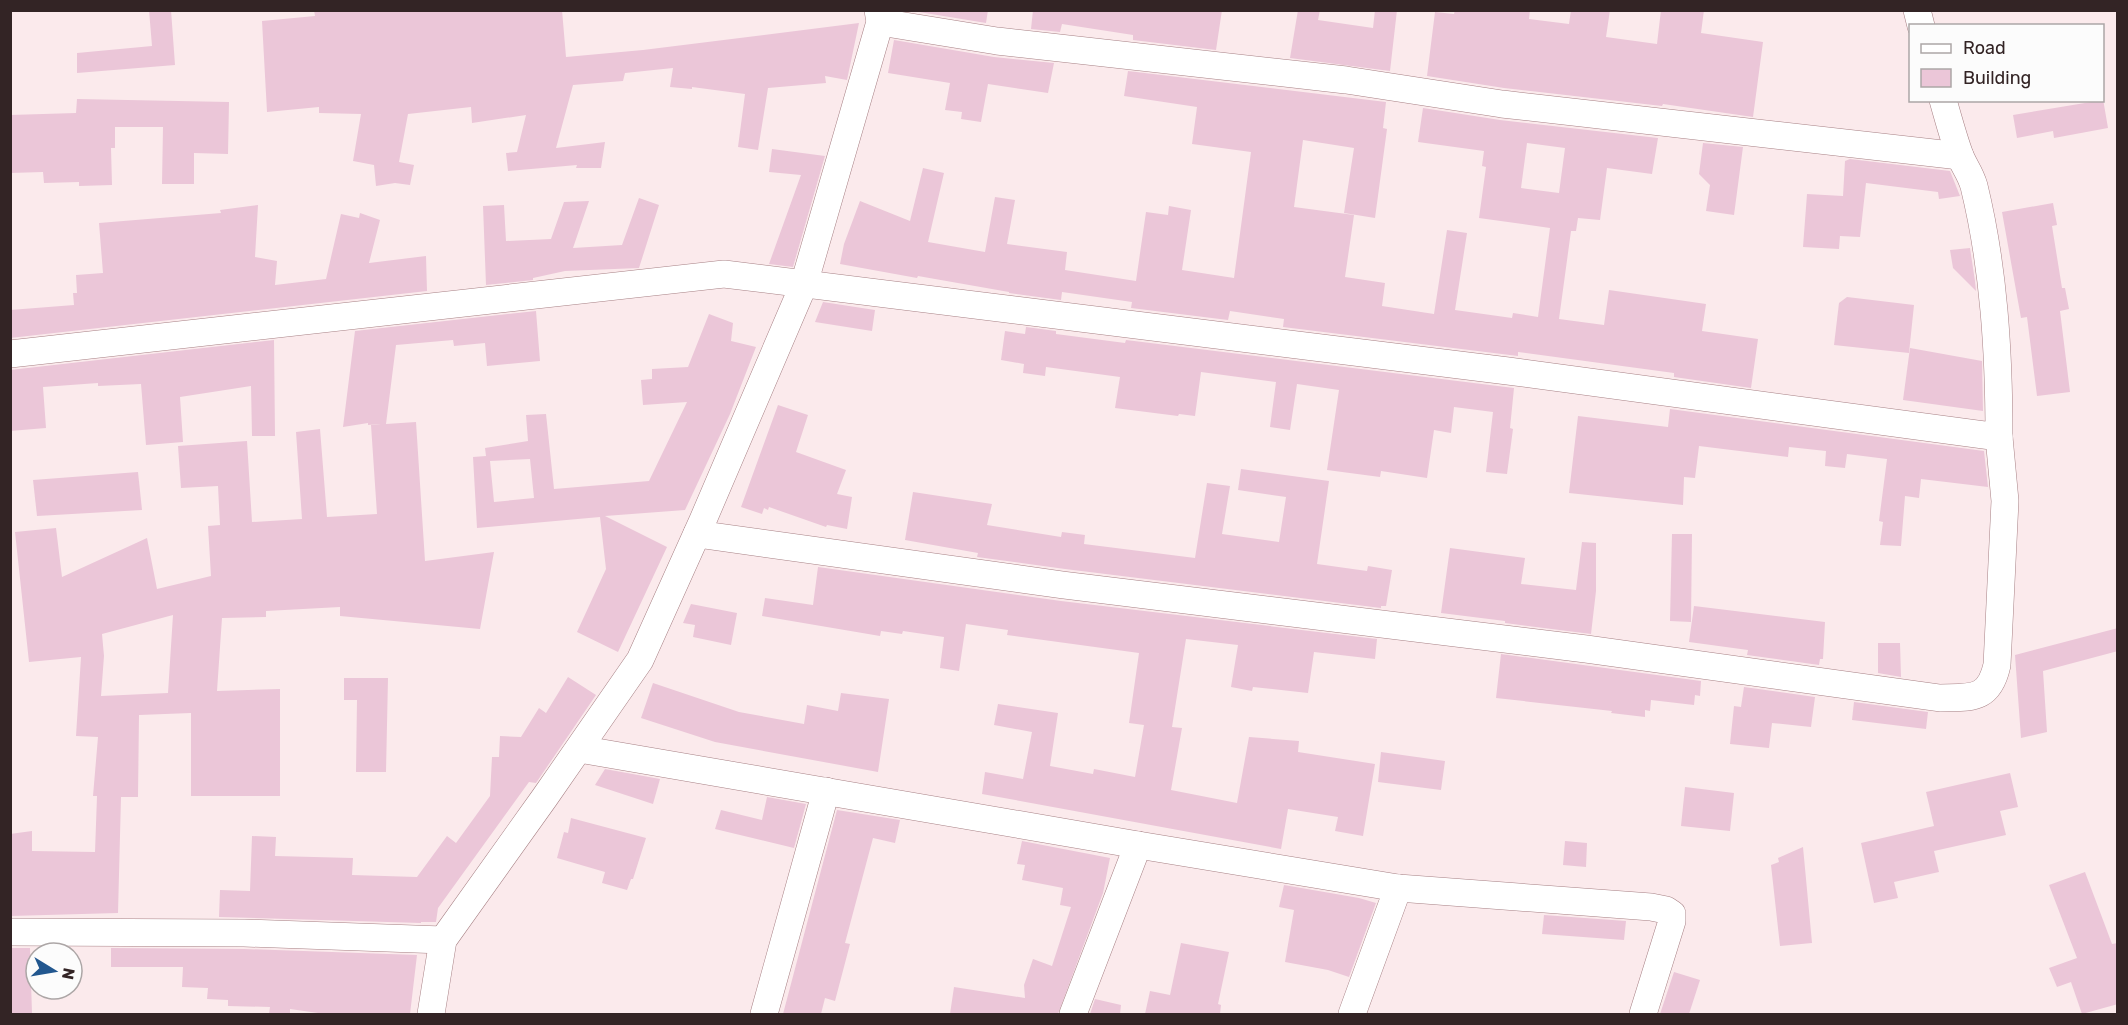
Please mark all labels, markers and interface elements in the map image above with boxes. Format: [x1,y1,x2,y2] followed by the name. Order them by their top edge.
[1909,24,2104,102] legend
[1963,37,2006,59] text: Road
[1963,67,2031,89] text: Building
[24,941,84,1001] north arrow
[58,966,79,981] text: N

